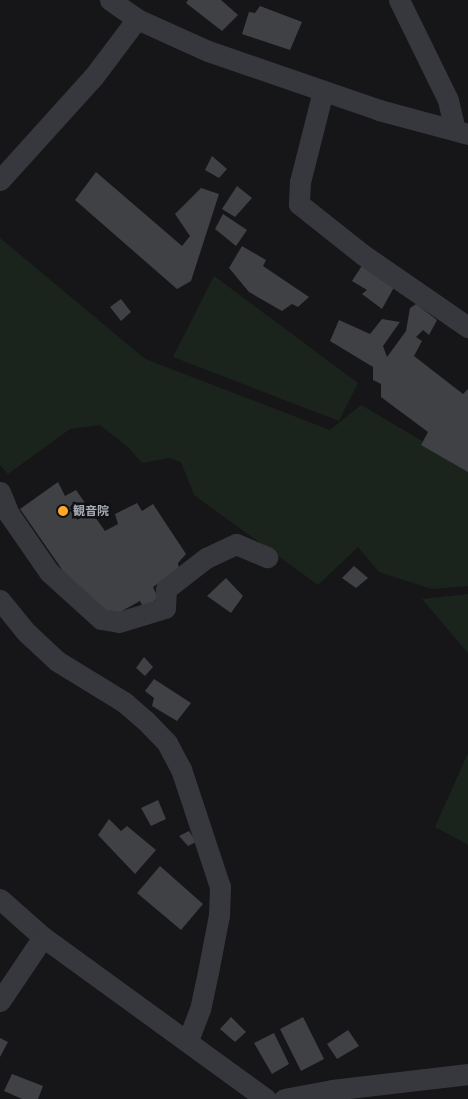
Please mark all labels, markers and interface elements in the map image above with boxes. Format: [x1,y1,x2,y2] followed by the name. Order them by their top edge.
[73,504,109,518] place label: 観音院
[57,505,69,517] marker: 観音院

